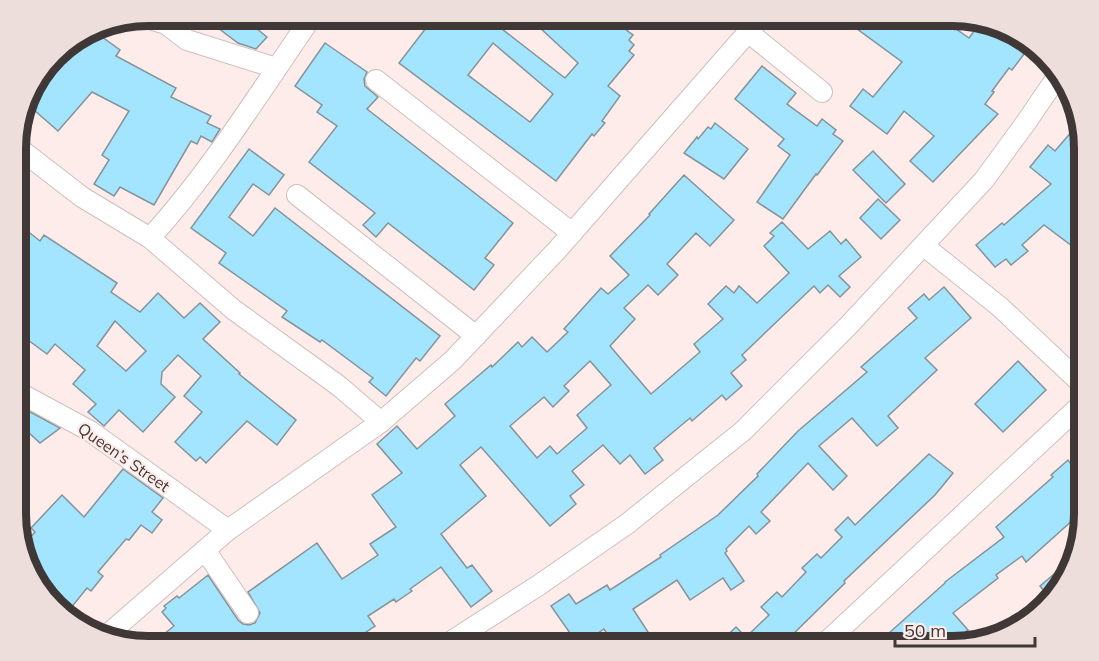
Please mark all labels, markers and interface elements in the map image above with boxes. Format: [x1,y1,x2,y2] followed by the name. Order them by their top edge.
[74,418,174,496] street label: Queen’s Street
[895,610,1034,648] scale bar
[904,619,946,642] text: 50 m

